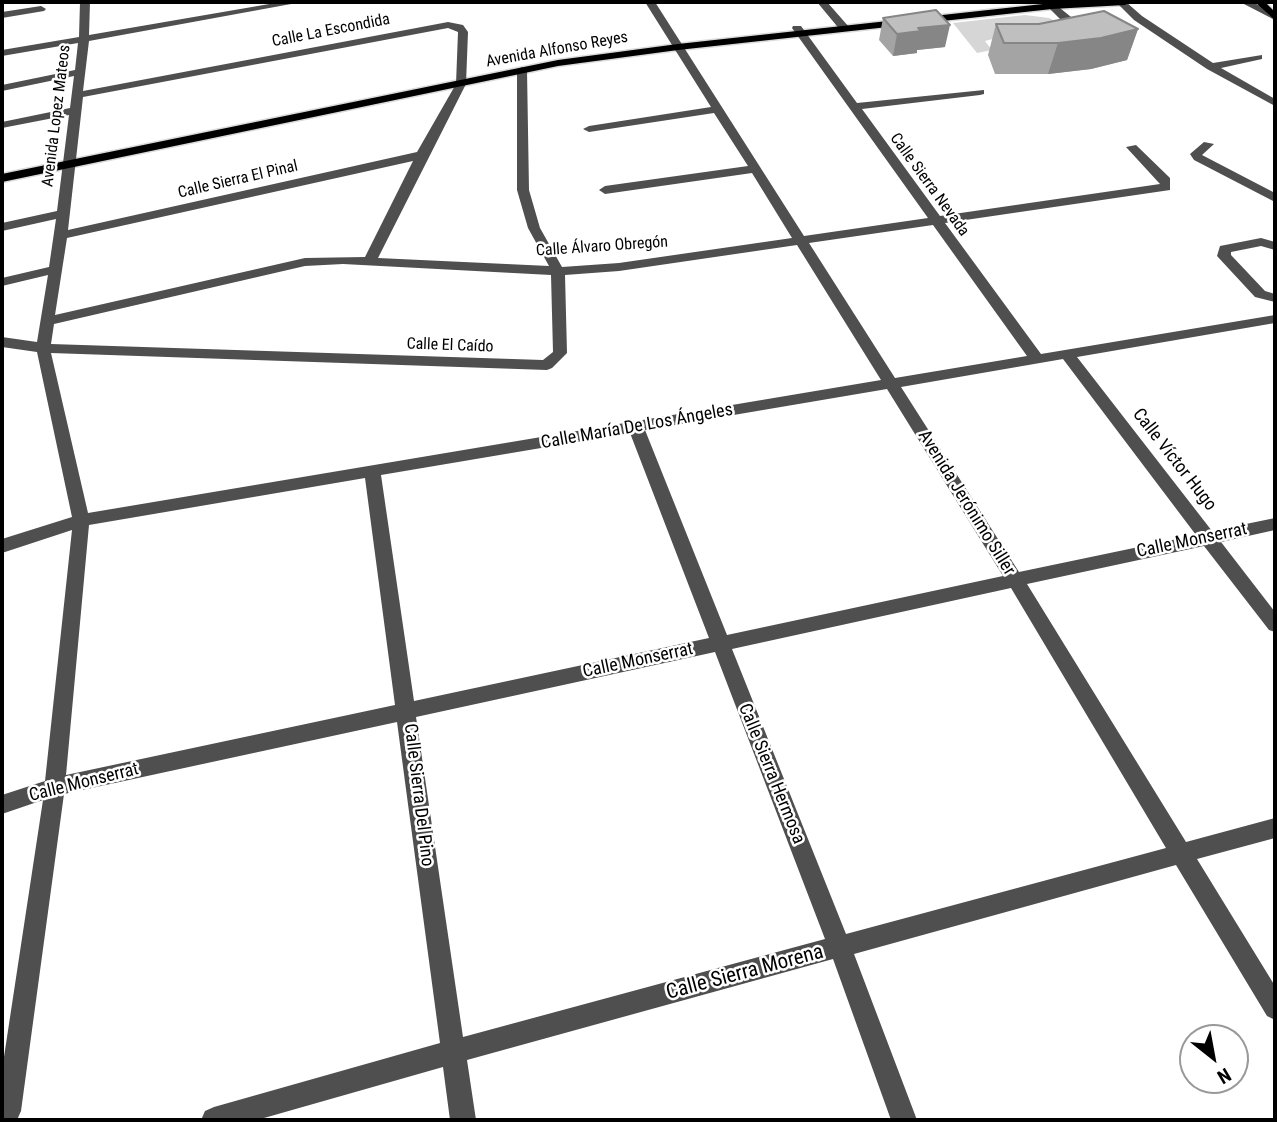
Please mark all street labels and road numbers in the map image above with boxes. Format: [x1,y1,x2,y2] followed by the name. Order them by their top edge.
[270,10,392,52] street label: Calle La Escondida
[485,28,629,72] street label: Avenida Alfonso Reyes
[39,44,75,188] street label: Avenida Lopez Mateos
[885,130,973,240] street label: Calle Sierra Nevada
[176,157,300,203] street label: Calle Sierra El Pinal
[535,233,669,261] street label: Calle Álvaro Obregón
[406,335,494,357] street label: Calle El Caído
[539,399,735,455] street label: Calle María De Los Ángeles
[1127,405,1221,515] street label: Calle Víctor Hugo
[913,426,1019,580] street label: Avenida Jerónimo Siller
[1135,519,1249,563] street label: Calle Monserrat
[581,639,695,683] street label: Calle Monserrat
[733,701,809,847] street label: Calle Sierra Hermosa
[399,722,437,868] street label: Calle Sierra Del Pino
[27,759,141,807] street label: Calle Monserrat
[664,940,826,1006] street label: Calle Sierra Morena

